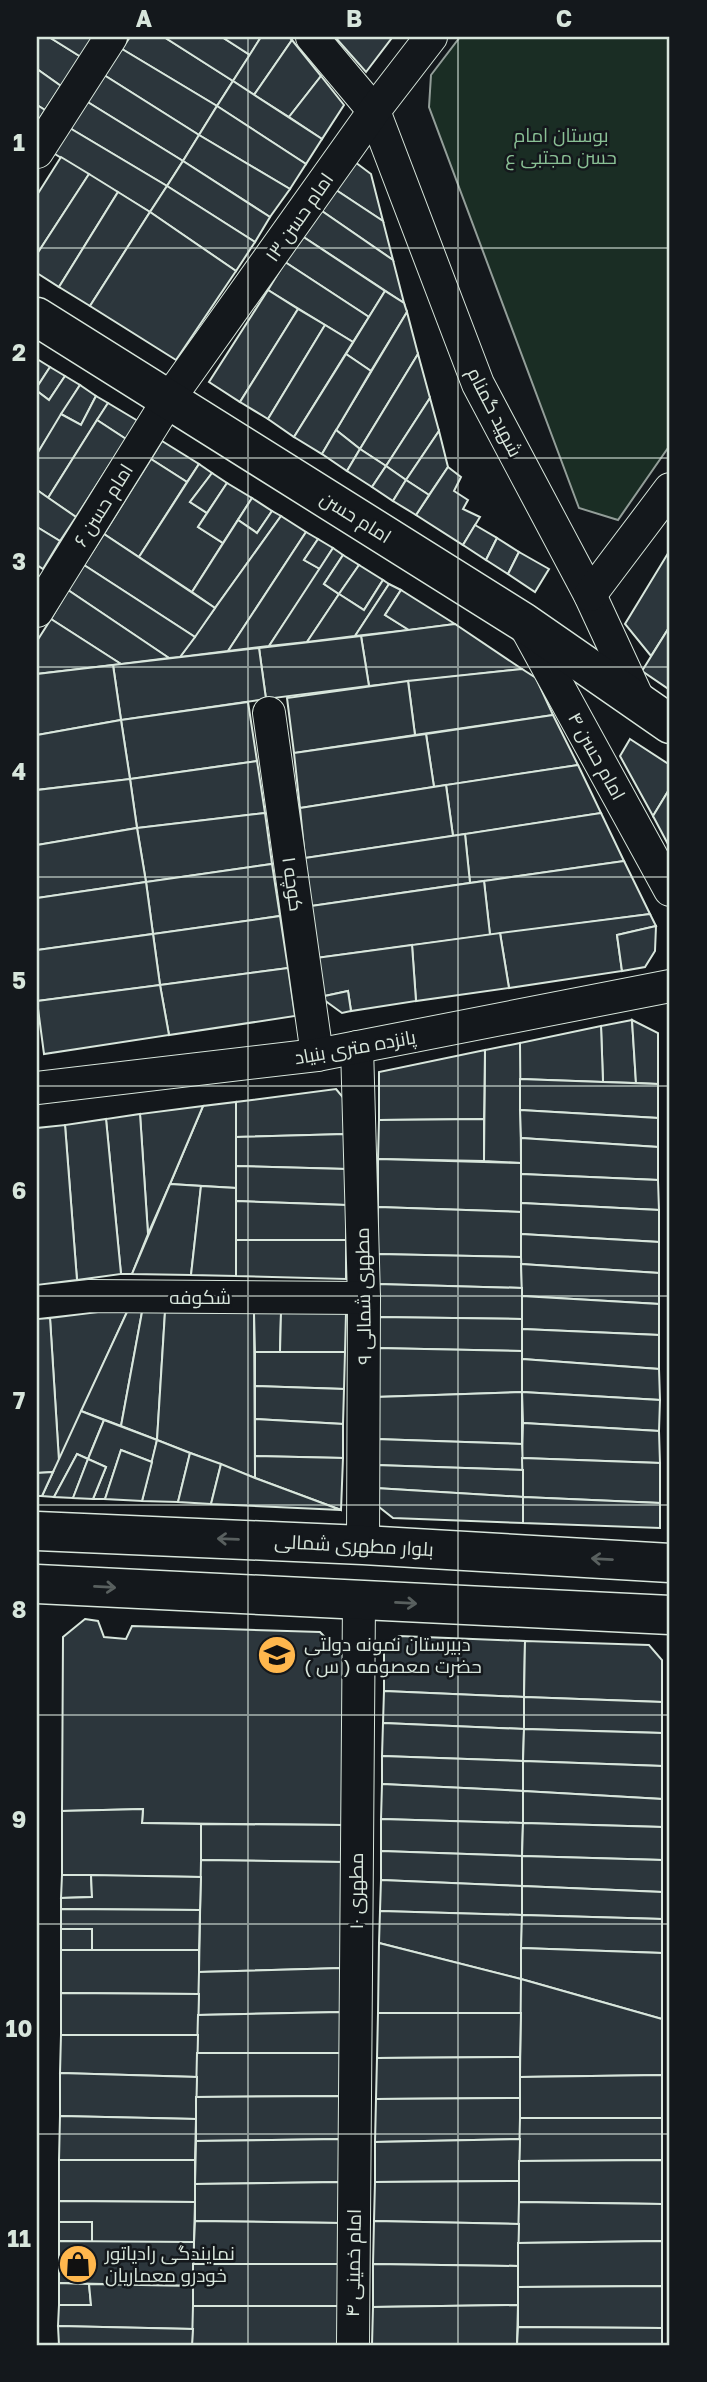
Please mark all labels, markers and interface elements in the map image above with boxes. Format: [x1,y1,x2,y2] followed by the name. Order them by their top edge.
[136,4,153,32] text: A
[346,4,362,32] text: B
[556,4,572,32] text: C
[505,123,617,171] park label: بوستان امام حسن مجتبی ع
[13,128,25,156] text: 1
[260,168,340,267] street label: امام حسن ۱۳
[12,338,26,366] text: 2
[460,363,528,462] street label: شهید گمنام
[68,459,140,552] street label: امام حسن ۶
[315,486,396,550] street label: امام حسن
[12,547,26,575] text: 3
[561,708,631,805] street label: امام حسن ۴
[12,757,26,785] text: 4
[276,855,309,913] street label: کوچه ۱
[12,966,26,994] text: 5
[292,1025,418,1070] street label: پانزده متری بنیاد
[12,1176,26,1204] text: 6
[350,1227,376,1365] street label: مطهری شمالی ۹
[169,1285,231,1309] street label: شکوفه
[13,1386,25,1414] text: 7
[274,1529,434,1561] street label: بلوار مطهری شمالی
[217,1533,240,1546] one-way arrow
[591,1553,614,1566] one-way arrow
[93,1581,116,1594] one-way arrow
[12,1595,26,1623] text: 8
[394,1596,417,1609] one-way arrow
[304,1632,482,1678] place label: دبیرستان نمونه دولتی حضرت معصومه ( س )
[256,1634,298,1676] school or university icon: دبیرستان نمونه دولتی حضرت معصومه ( س )
[12,1805,26,1833] text: 9
[344,1852,368,1930] street label: مطهری ۱۰
[6,2014,32,2042] text: 10
[340,2209,368,2317] street label: امام خمینی ۴
[7,2224,31,2252] text: 11
[104,2241,235,2287] place label: نمایندگی رادیاتور خودرو معماریان
[57,2243,99,2285] shop icon: نمایندگی رادیاتور خودرو معماریان

